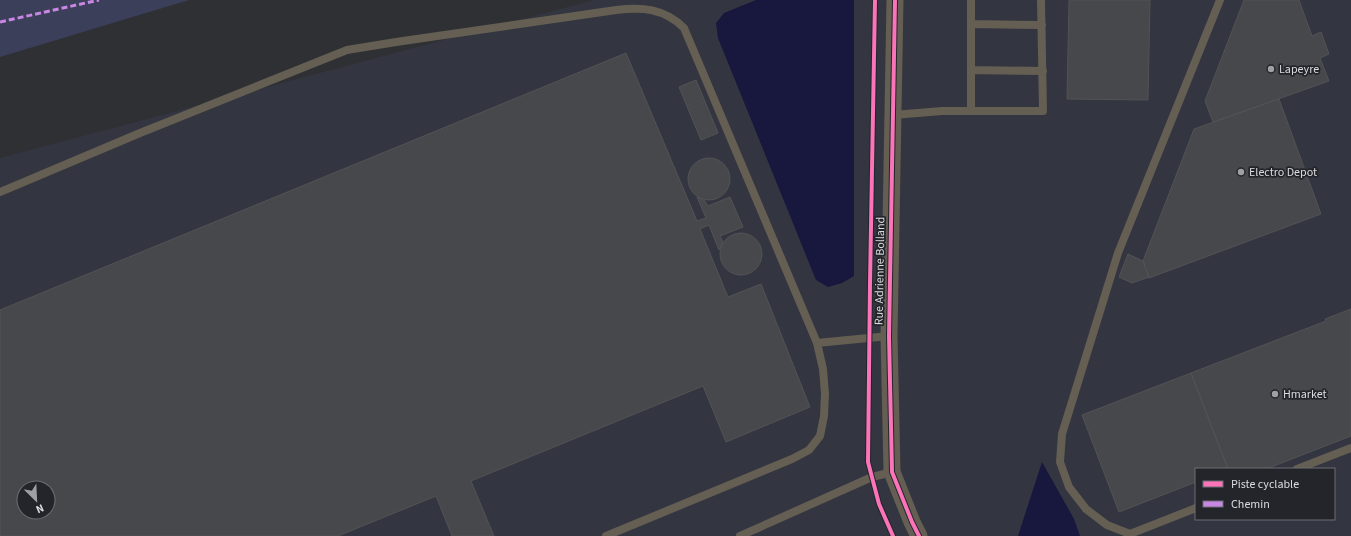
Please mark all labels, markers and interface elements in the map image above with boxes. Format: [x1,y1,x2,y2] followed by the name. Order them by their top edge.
[1279,61,1319,78] place label: Lapeyre
[1266,64,1276,74] marker: Lapeyre
[1249,164,1317,181] place label: Electro Depot
[1236,167,1246,177] marker: Electro Depot
[871,217,889,325] street label: Rue Adrienne Bolland
[1283,386,1327,403] place label: Hmarket
[1270,389,1280,399] marker: Hmarket
[1195,468,1335,520] legend
[1231,476,1299,493] text: Piste cyclable
[16,480,56,520] north arrow
[1231,496,1270,513] text: Chemin
[33,500,46,517] text: N

